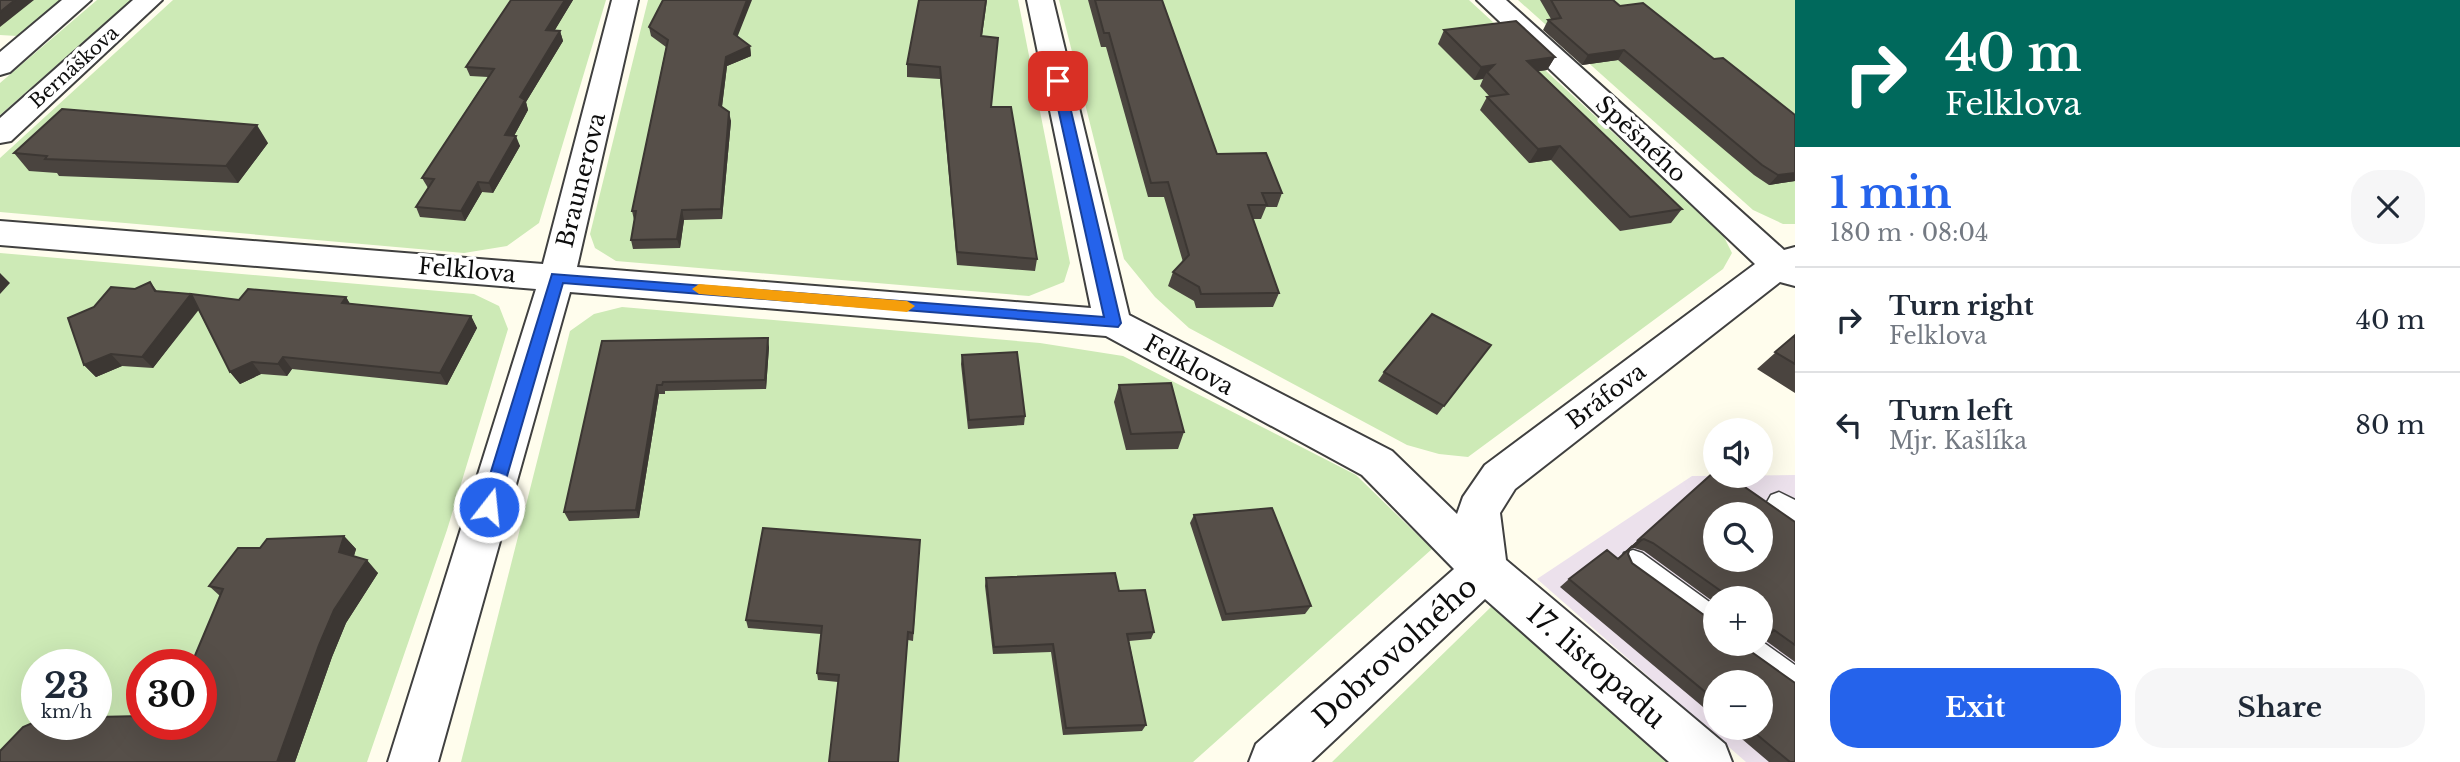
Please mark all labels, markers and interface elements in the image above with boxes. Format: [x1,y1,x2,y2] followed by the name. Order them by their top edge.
[25,21,124,113] street label: Bernáškova
[1945,23,2082,84] text: 40 m
[1830,28,1921,119] icon: right
[1028,51,1088,111] pin
[1039,62,1077,100] icon: arrive
[1945,84,2081,124] text: Felklova
[1590,90,1692,188] street label: Spěšného
[551,110,611,250] street label: Braunerova
[1830,167,1952,219] text: 1 min
[2351,170,2425,244] button: close
[1830,219,1988,247] text: 180 m · 08:04
[417,252,517,288] street label: Felklova
[1889,290,2034,322] text: Turn right
[1830,301,1868,339] icon: right
[2356,304,2425,336] text: 40 m
[1889,322,1987,350] text: Felklova
[1139,329,1239,401] street label: Felklova
[1561,357,1651,435] street label: Bráfova
[1889,395,2013,427] text: Turn left
[1830,406,1868,444] icon: left
[2355,409,2425,441] text: 80 m
[1703,418,1773,740] map controls
[1703,418,1773,488] button: sound
[1889,427,2027,455] text: Mjr. Kašlíka
[452,470,526,544] position arrow
[1703,502,1773,572] button: search
[1306,569,1484,735] street label: Dobrovolného
[1703,586,1773,656] button: +
[1519,596,1673,736] street label: 17. listopadu
[126,649,217,740] speed limit sign: 30
[44,664,89,707] text: 23
[1830,668,2121,748] button: Exit
[2135,668,2425,748] button: Share
[1703,670,1773,740] button: −
[41,701,92,723] text: km/h

